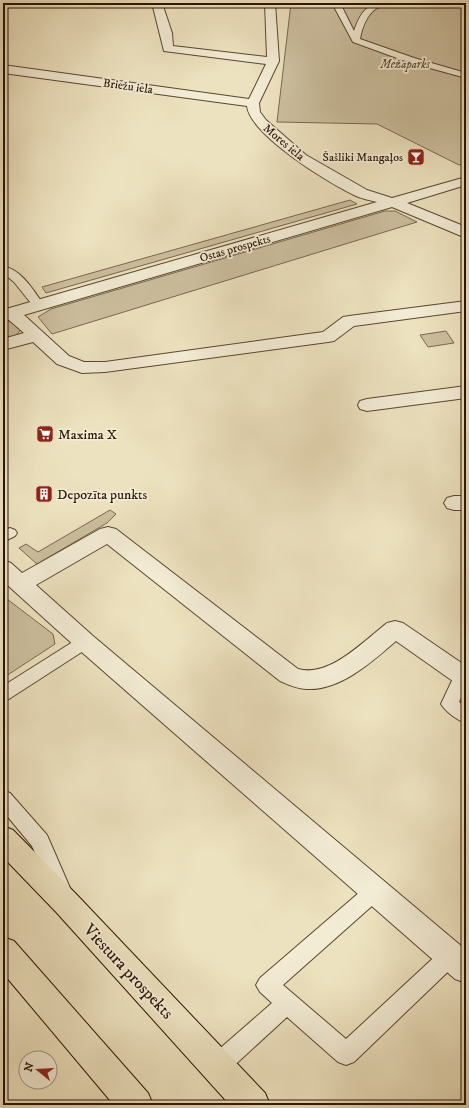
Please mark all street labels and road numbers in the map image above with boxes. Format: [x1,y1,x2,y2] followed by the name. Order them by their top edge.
[102,76,155,98] street label: Briežu iela
[260,121,308,165] street label: Mores iela
[198,231,272,266] street label: Ostas prospekts
[78,919,178,1024] street label: Viestura prospekts

